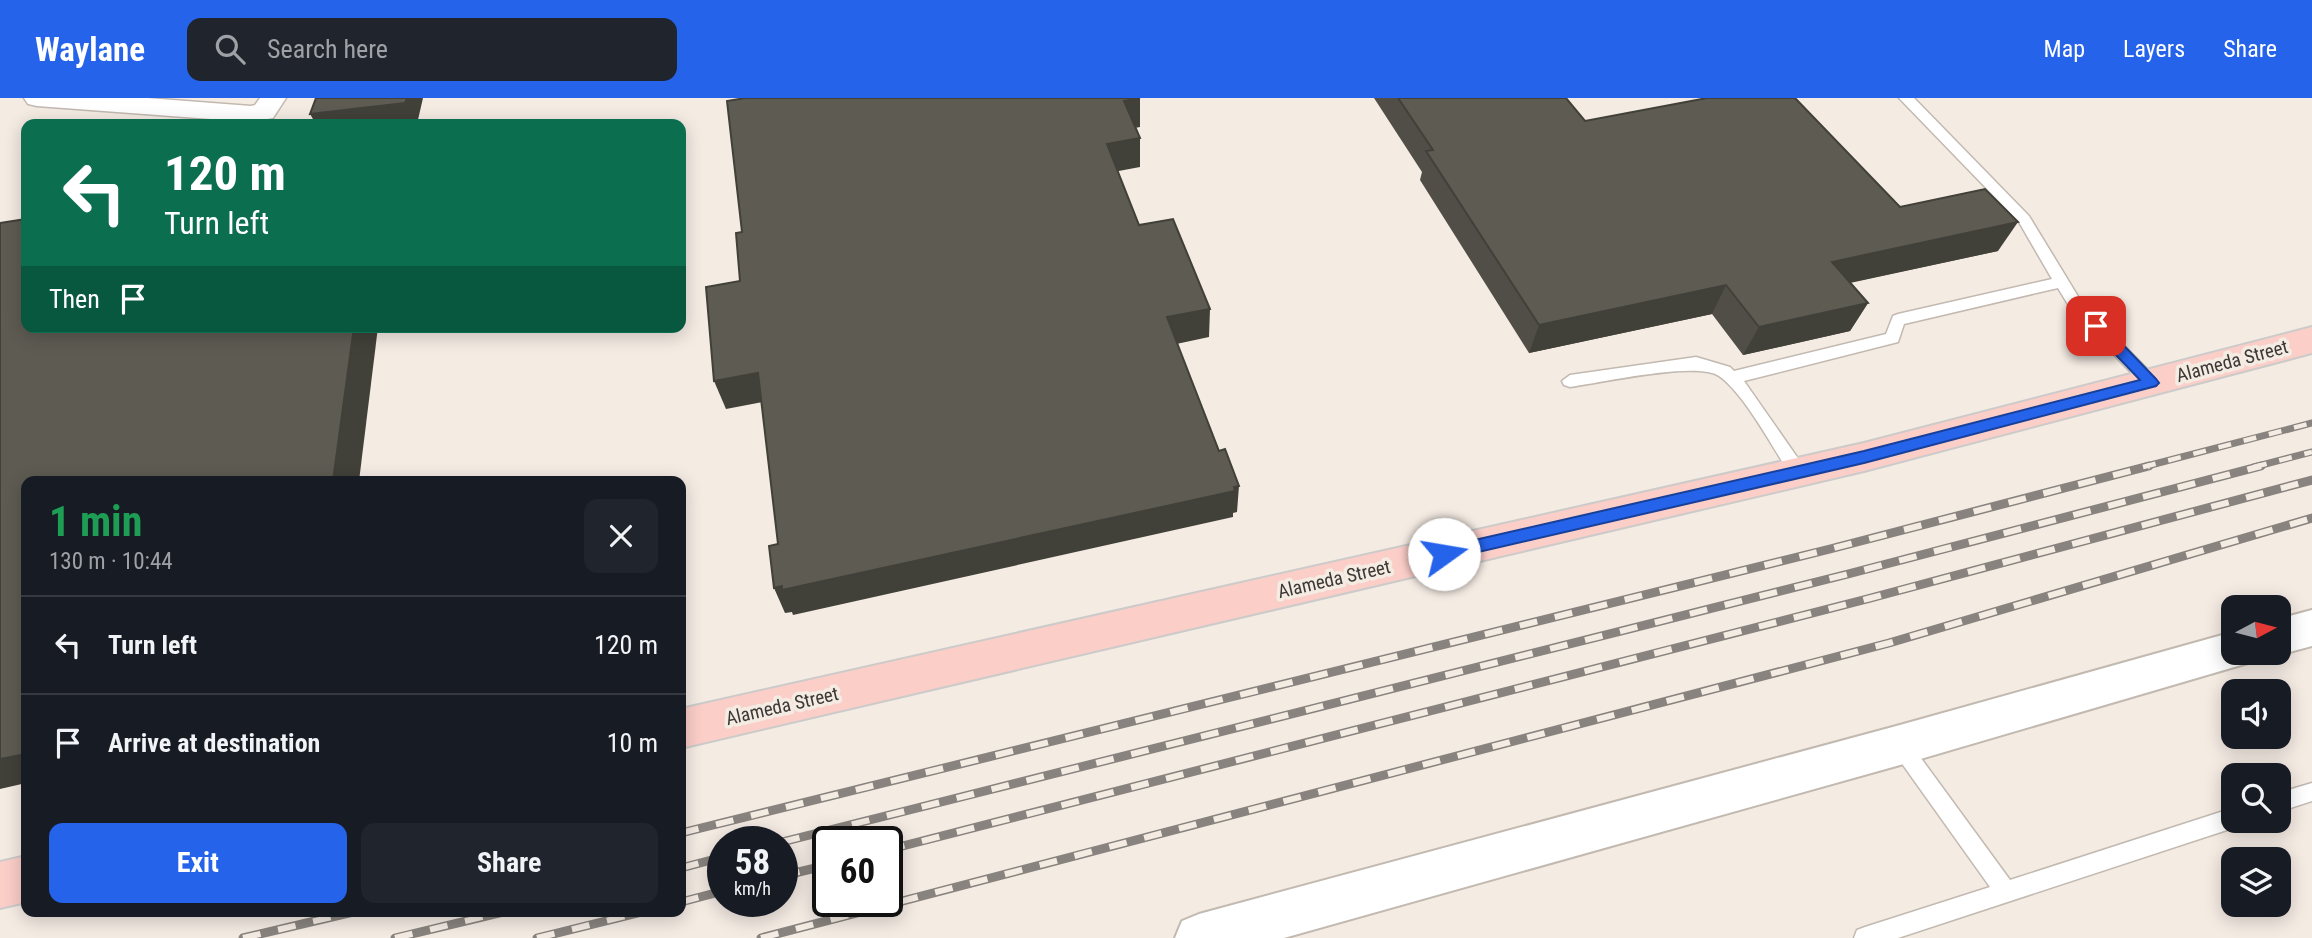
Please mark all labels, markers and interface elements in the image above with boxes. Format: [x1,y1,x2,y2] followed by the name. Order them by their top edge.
[187,18,677,81] search box
[35,30,145,69] text: Waylane
[211,30,249,68] icon: search
[267,34,388,64] text: Search here
[2044,35,2085,63] text: Map
[2123,35,2185,63] text: Layers
[2223,35,2277,63] text: Share
[164,145,286,202] text: 120 m
[49,147,140,238] icon: left
[164,204,269,242] text: Turn left
[114,280,152,318] icon: arrive
[49,284,100,314] text: Then
[2066,296,2126,356] pin
[2077,307,2115,345] icon: arrive
[2173,335,2291,387] street label: Alameda Street
[49,497,142,546] text: 1 min
[584,499,658,573] button: close
[1407,517,1481,591] position arrow
[49,548,173,575] text: 130 m · 10:44
[1275,555,1393,603] street label: Alameda Street
[2221,595,2291,665] north arrow
[2221,595,2291,917] map controls
[49,626,87,664] icon: left
[108,630,197,660] text: Turn left
[594,630,658,660] text: 120 m
[2221,679,2291,749] button: sound
[723,682,841,730] street label: Alameda Street
[49,724,87,762] icon: arrive
[108,728,320,758] text: Arrive at destination
[607,728,658,758] text: 10 m
[2221,763,2291,833] button: search
[49,823,347,903] button: Exit
[361,823,658,903] button: Share
[812,826,903,917] speed limit sign: 60
[735,842,770,883] text: 58
[2221,847,2291,917] button: layers
[734,878,771,899] text: km/h

